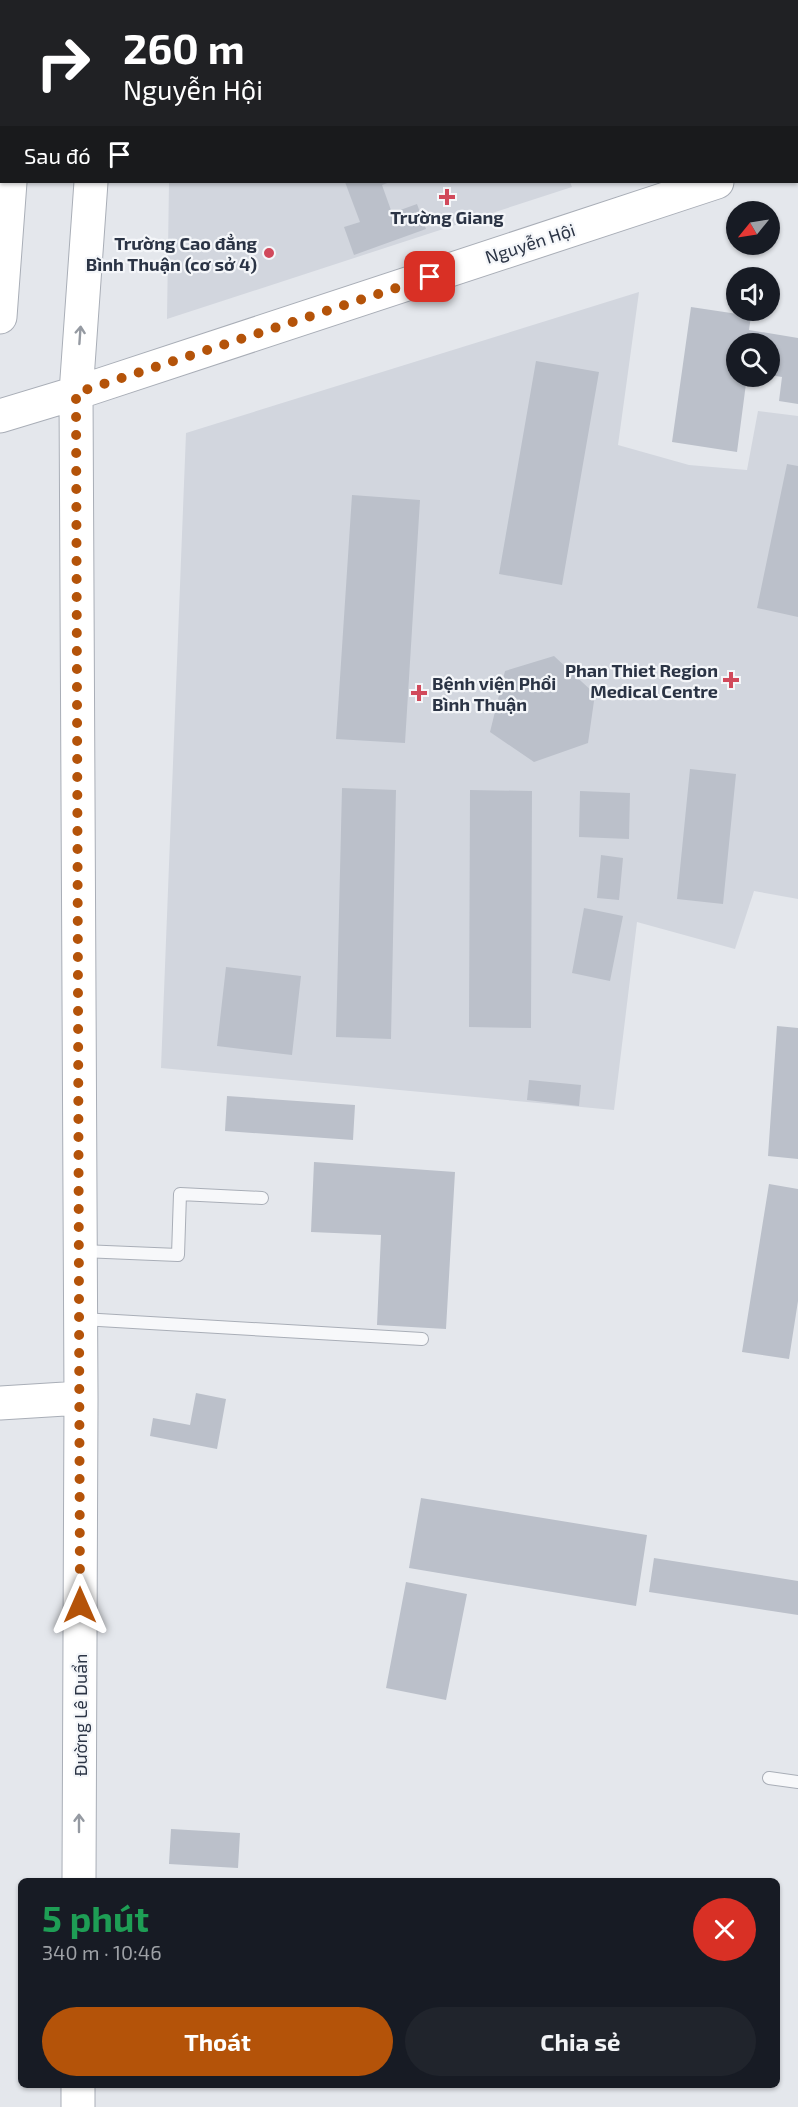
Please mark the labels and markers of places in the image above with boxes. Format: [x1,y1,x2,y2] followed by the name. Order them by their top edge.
[440,190,454,204] marker: Trường Giang
[390,206,504,228] place label: Trường Giang
[86,232,258,275] place label: Trường Cao đẳng Bình Thuận (cơ sở 4)
[262,246,276,260] marker: Trường Cao đẳng Bình Thuận (cơ sở 4)
[404,251,455,302] pin
[565,659,718,702] place label: Phan Thiet Region Medical Centre
[722,671,740,689] marker: Phan Thiet Region Medical Centre
[432,672,556,715] place label: Bệnh viện Phổi Bình Thuận
[410,684,428,702] marker: Bệnh viện Phổi Bình Thuận

